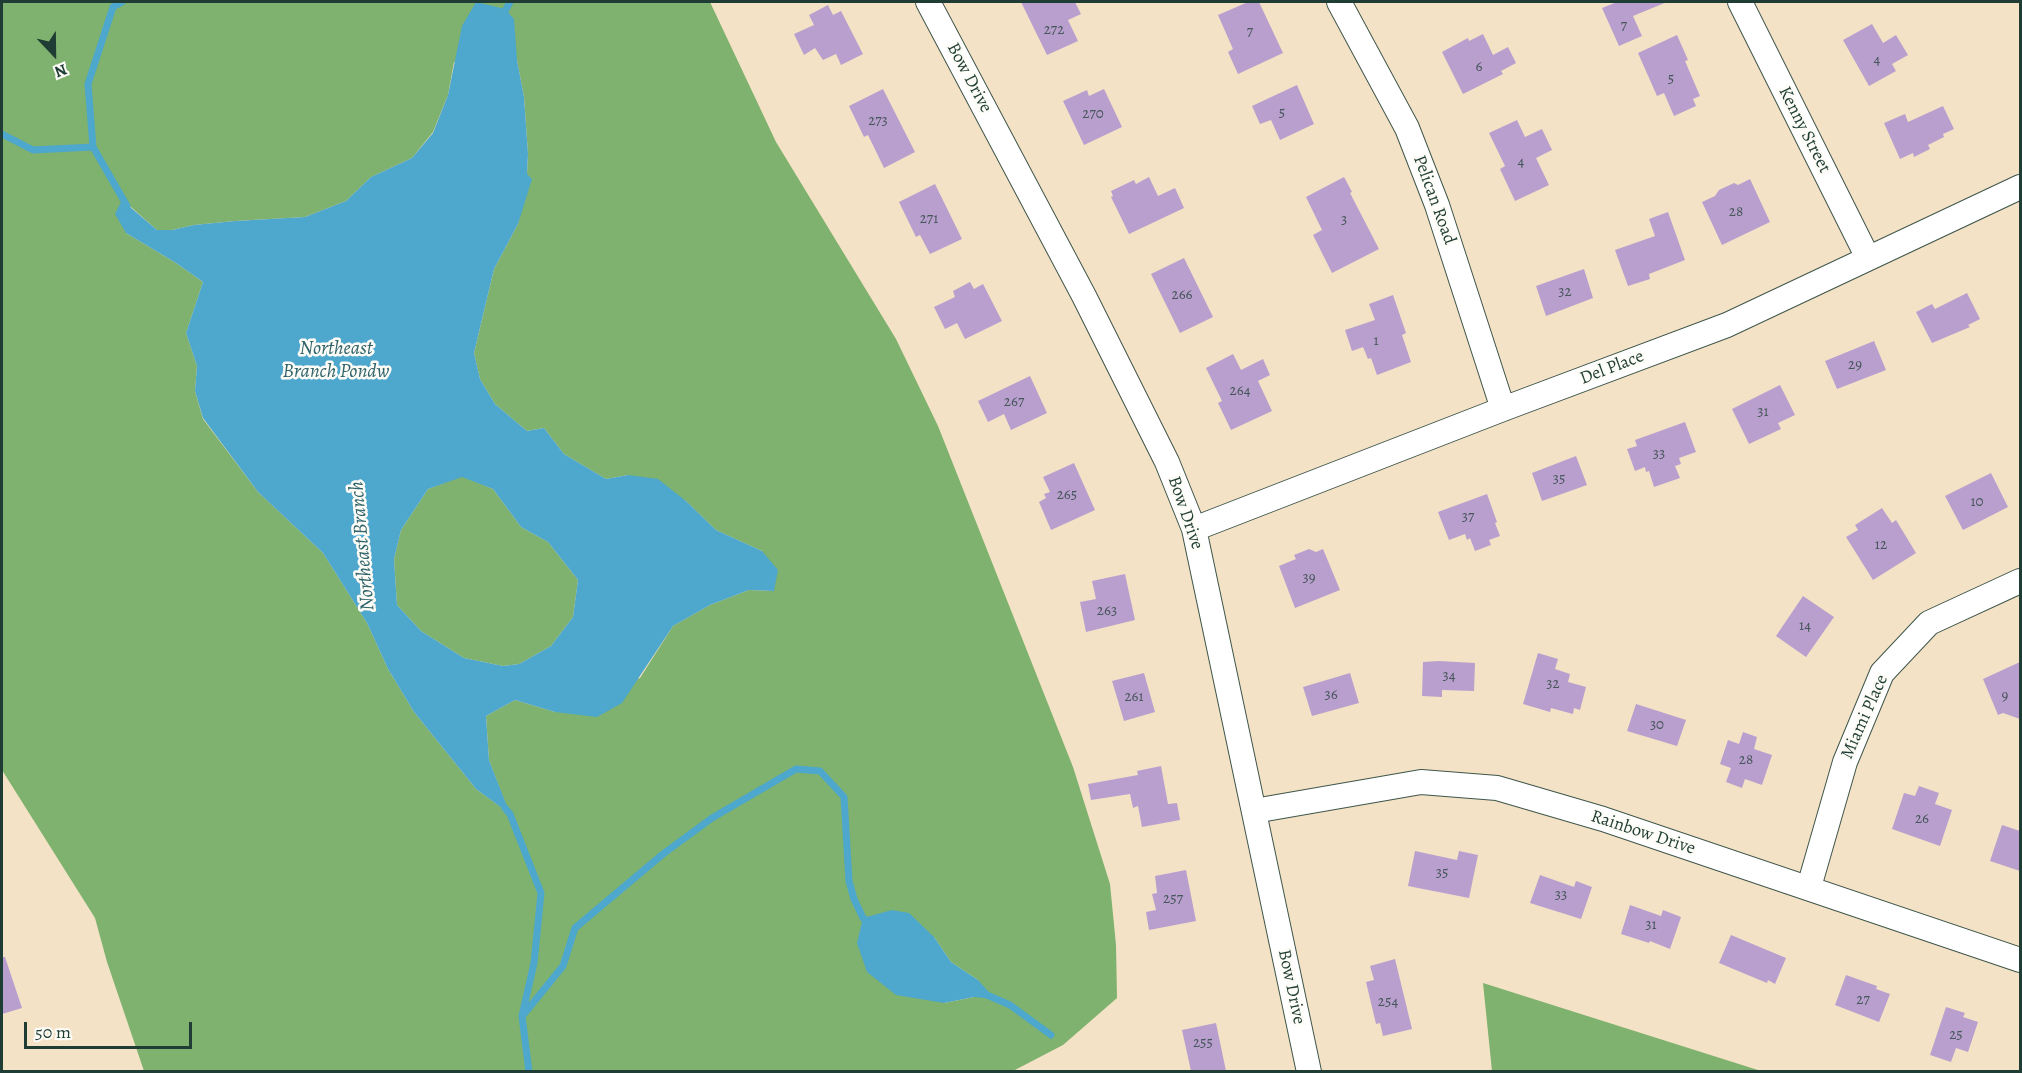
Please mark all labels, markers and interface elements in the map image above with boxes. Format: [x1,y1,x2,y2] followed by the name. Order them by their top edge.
[1621,17,1627,35] house number: 7
[1044,21,1064,39] house number: 272
[1247,23,1253,41] house number: 7
[24,24,84,84] north arrow
[942,39,996,117] street label: Bow Drive
[1874,51,1880,69] house number: 4
[51,58,70,83] text: N
[1476,58,1482,76] house number: 6
[1668,70,1674,88] house number: 5
[1773,83,1835,177] street label: Kenny Street
[1279,104,1285,122] house number: 5
[1082,105,1104,123] house number: 270
[868,112,888,130] house number: 273
[1408,152,1460,248] street label: Pelican Road
[1518,153,1524,171] house number: 4
[1729,203,1743,221] house number: 28
[920,210,938,228] house number: 271
[1341,211,1347,229] house number: 3
[1558,283,1572,301] house number: 32
[1172,286,1192,304] house number: 266
[1373,332,1379,350] house number: 1
[283,337,389,384] water label: Northeast Branch Pondw
[1577,346,1647,390] street label: Del Place
[1848,356,1862,374] house number: 29
[1230,382,1250,400] house number: 264
[1004,393,1024,411] house number: 267
[1757,403,1769,421] house number: 31
[1653,445,1665,463] house number: 33
[1553,470,1565,488] house number: 35
[1162,474,1208,552] street label: Bow Drive
[345,480,381,612] water label: Northeast Branch
[1057,486,1077,504] house number: 265
[1970,493,1984,511] house number: 10
[1462,508,1474,526] house number: 37
[1875,536,1887,554] house number: 12
[1302,569,1316,587] house number: 39
[1097,602,1117,620] house number: 263
[1799,617,1811,635] house number: 14
[1442,667,1456,685] house number: 34
[1837,671,1893,763] street label: Miami Place
[1546,675,1560,693] house number: 32
[1324,686,1338,704] house number: 36
[2002,687,2008,705] house number: 9
[1124,688,1144,706] house number: 261
[1650,716,1664,734] house number: 30
[1739,751,1753,769] house number: 28
[1588,806,1698,860] street label: Rainbow Drive
[1915,810,1929,828] house number: 26
[1436,864,1448,882] house number: 35
[1555,886,1567,904] house number: 33
[1163,890,1183,908] house number: 257
[1645,916,1657,934] house number: 31
[1273,948,1309,1026] street label: Bow Drive
[1856,991,1870,1009] house number: 27
[1378,993,1398,1011] house number: 254
[27,1010,195,1048] scale bar
[35,1020,71,1044] text: 50 m
[1949,1026,1963,1044] house number: 25
[1193,1034,1213,1052] house number: 255

